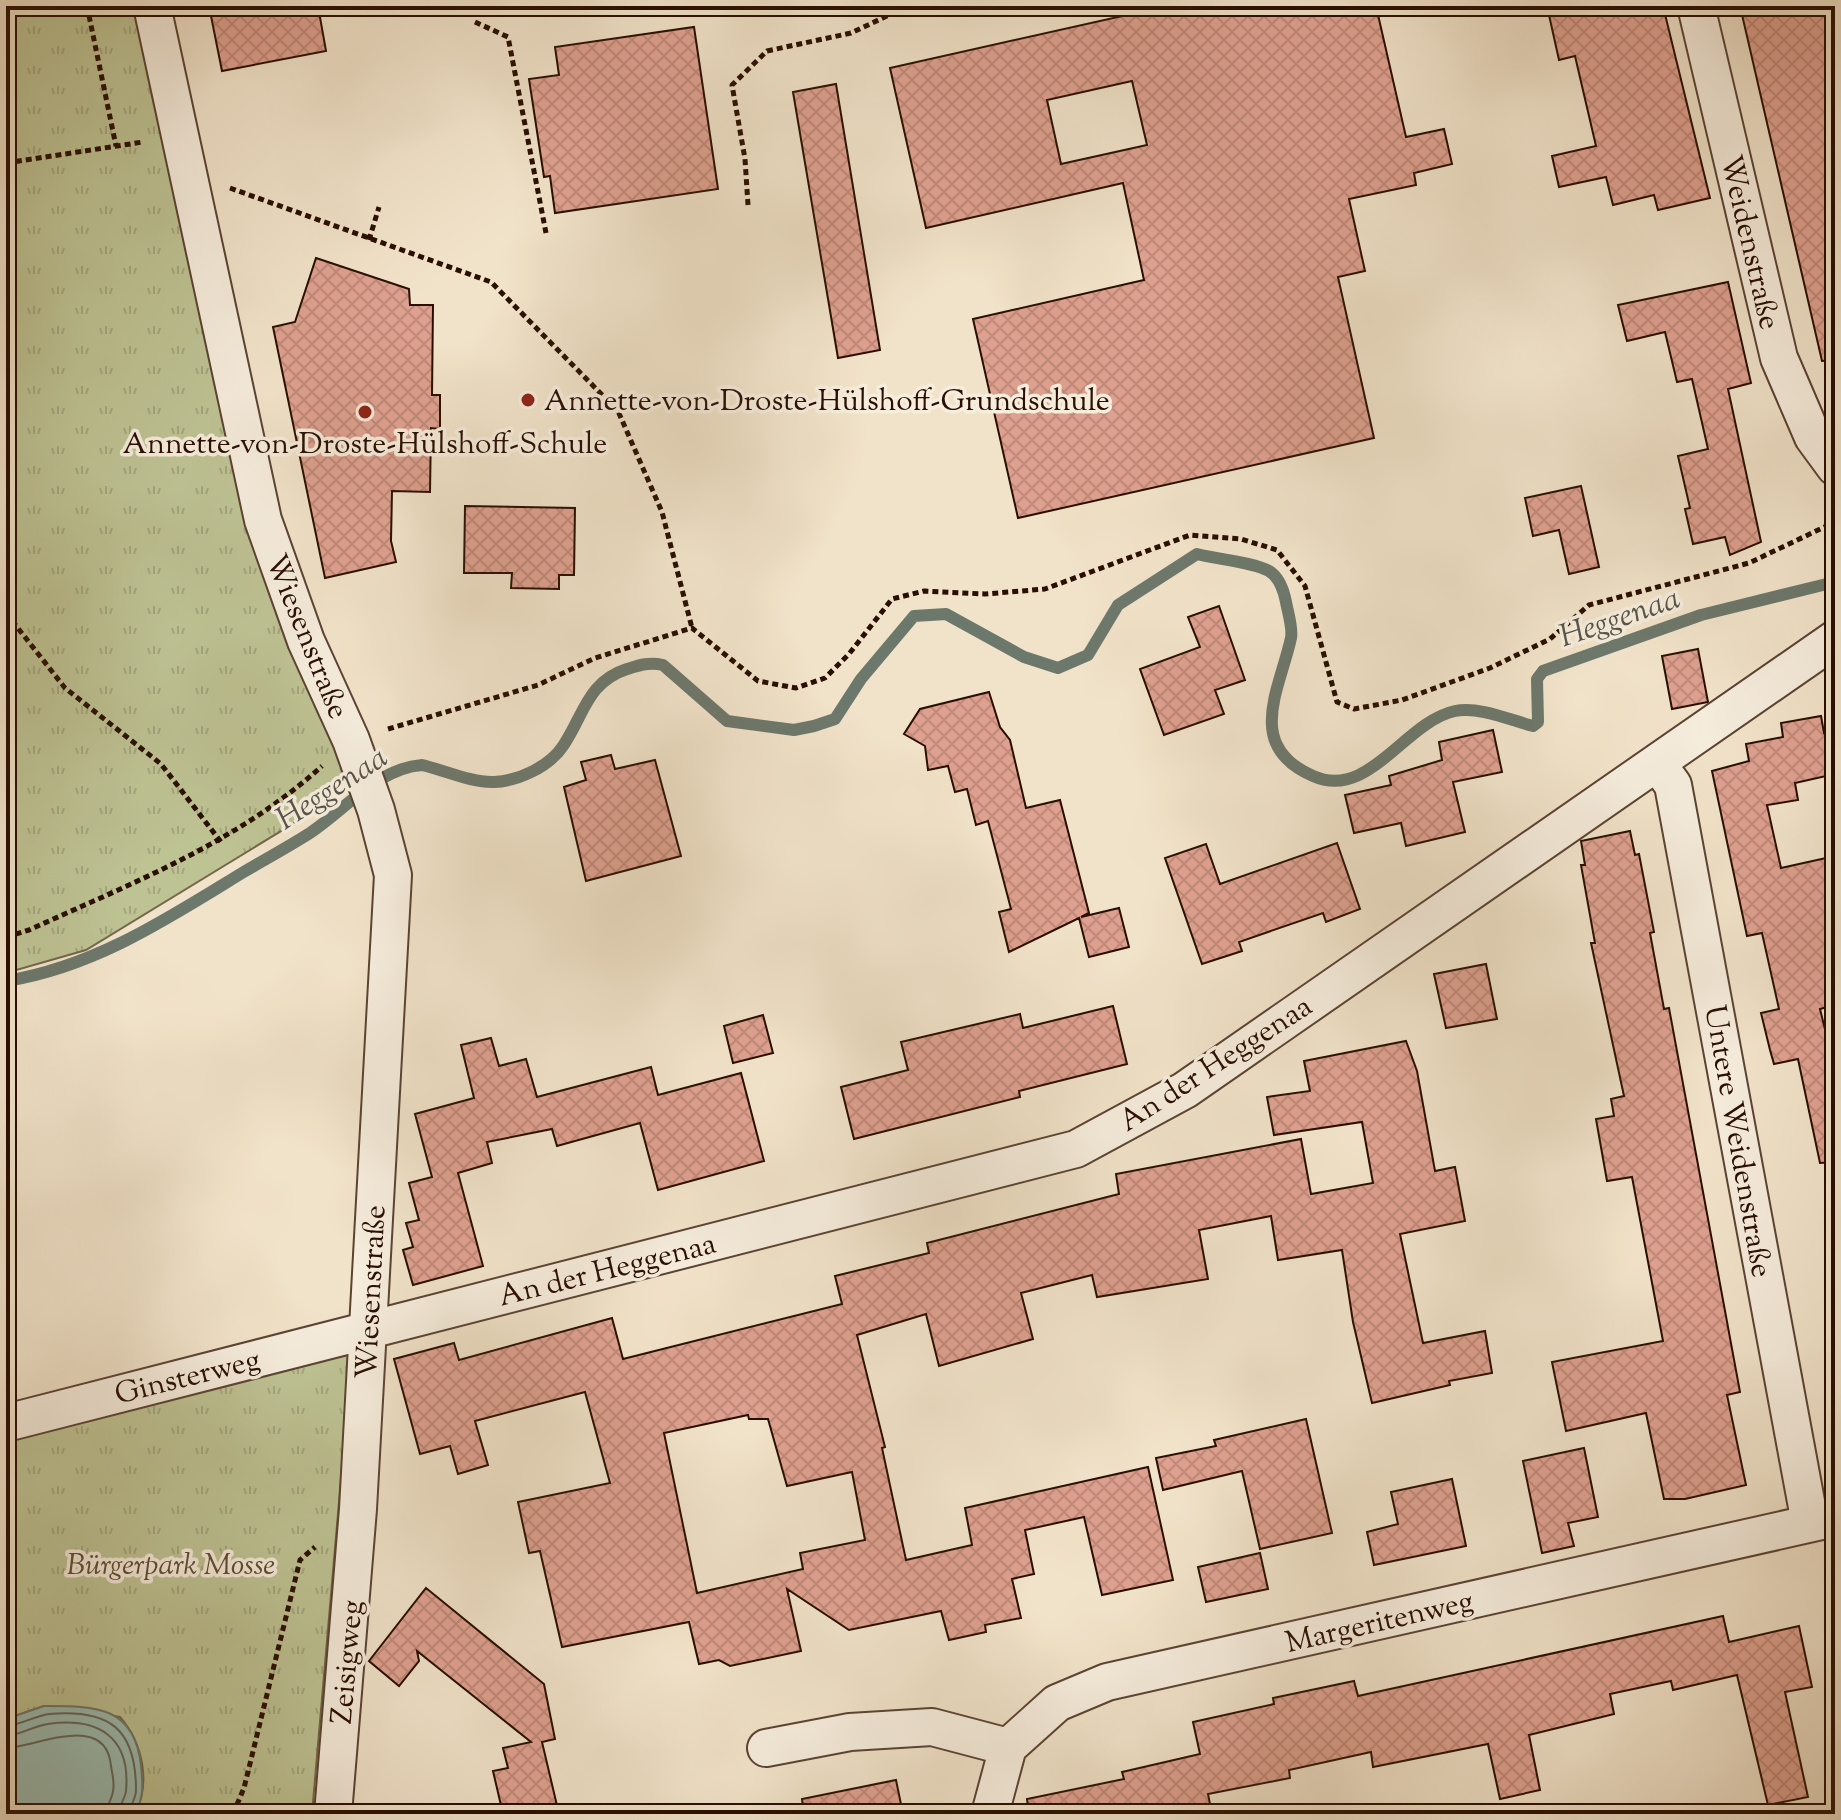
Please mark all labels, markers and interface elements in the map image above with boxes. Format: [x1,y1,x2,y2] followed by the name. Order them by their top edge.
[1708,151,1790,334] street label: Weidenstraße
[544,381,1110,424] place label: Annette-von-Droste-Hülshoff-Grundschule
[519,391,537,409] marker: Annette-von-Droste-Hülshoff-Grundschule
[356,403,374,421] marker: Annette-von-Droste-Hülshoff-Schule
[123,424,607,467] place label: Annette-von-Droste-Hülshoff-Schule
[253,548,358,726] street label: Wiesenstraße
[1553,577,1687,661] water label: Heggenaa
[268,736,398,843] water label: Heggenaa
[1111,986,1322,1144] street label: An der Heggenaa
[1691,1002,1782,1281] street label: Untere Weidenstraße
[346,1204,399,1380] street label: Wiesenstraße
[494,1224,721,1319] street label: An der Heggenaa
[110,1340,265,1417] street label: Ginsterweg
[67,1545,275,1588] park label: Bürgerpark Mosse
[1281,1581,1478,1666] street label: Margeritenweg
[322,1598,375,1726] street label: Zeisigweg

